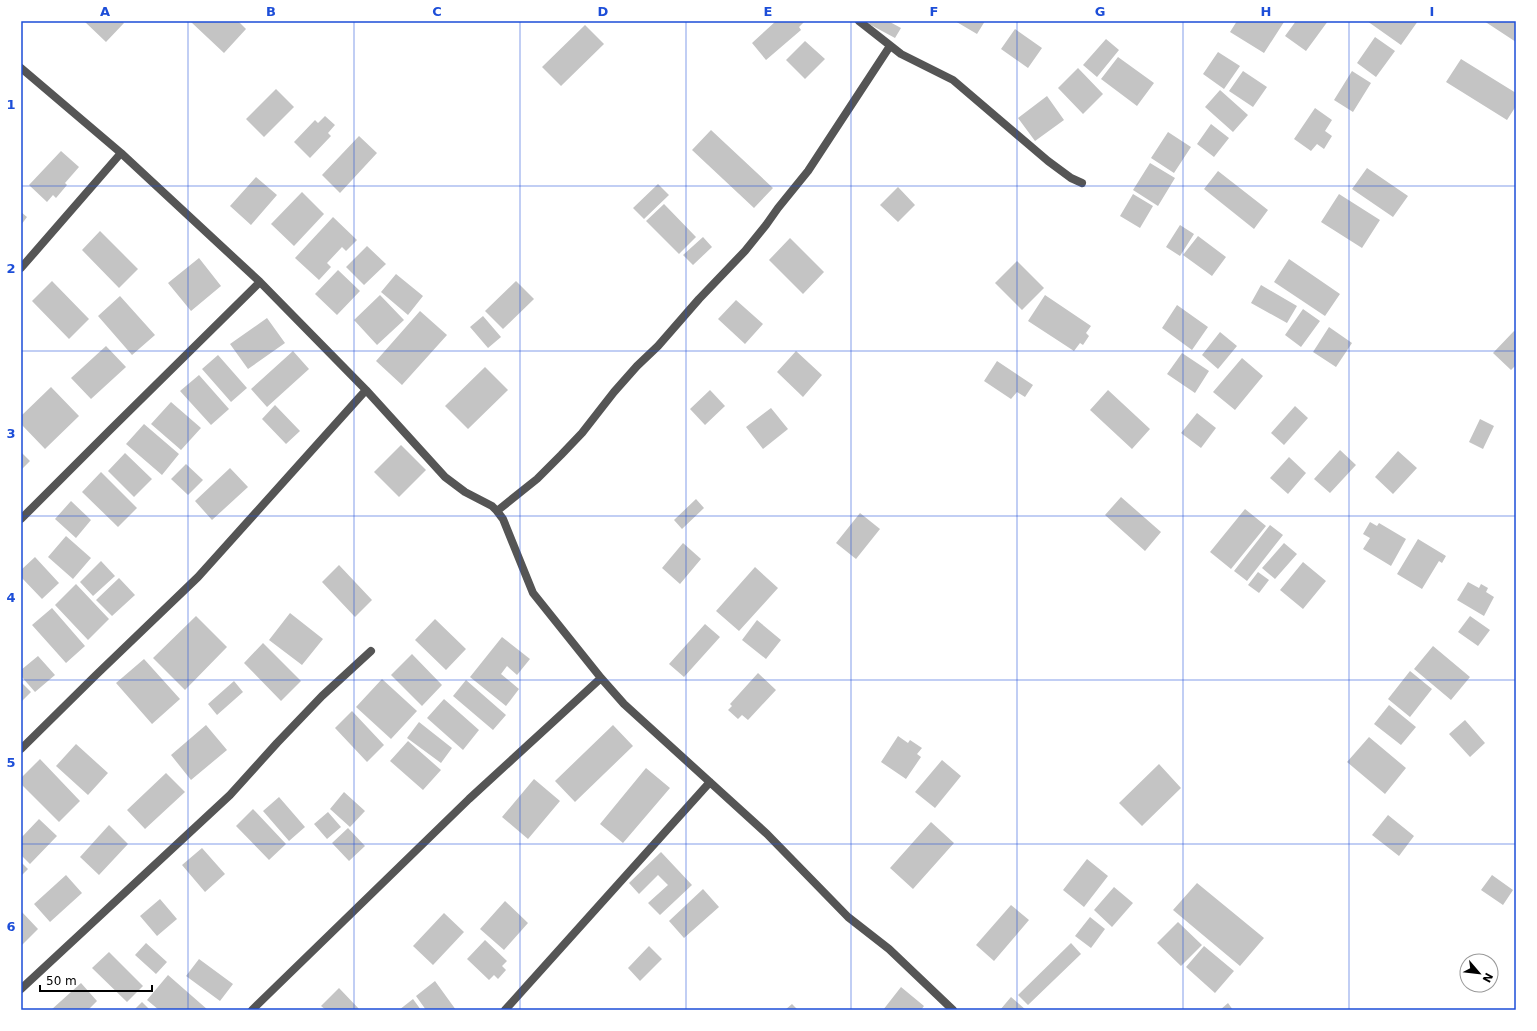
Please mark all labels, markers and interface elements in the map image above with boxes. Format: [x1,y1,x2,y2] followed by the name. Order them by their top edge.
[100,4,110,19] text: A
[266,4,276,19] text: B
[432,4,442,19] text: C
[598,4,609,19] text: D
[764,4,772,19] text: E
[930,4,938,19] text: F
[1095,4,1105,19] text: G
[1261,4,1271,19] text: H
[1430,4,1434,19] text: I
[6,97,16,112] text: 1
[6,261,16,276] text: 2
[6,426,16,441] text: 3
[6,590,16,605] text: 4
[6,755,16,770] text: 5
[6,919,16,934] text: 6
[1459,953,1499,993] north arrow
[40,967,152,993] scale bar
[1479,970,1495,985] text: N
[46,974,77,988] text: 50 m

